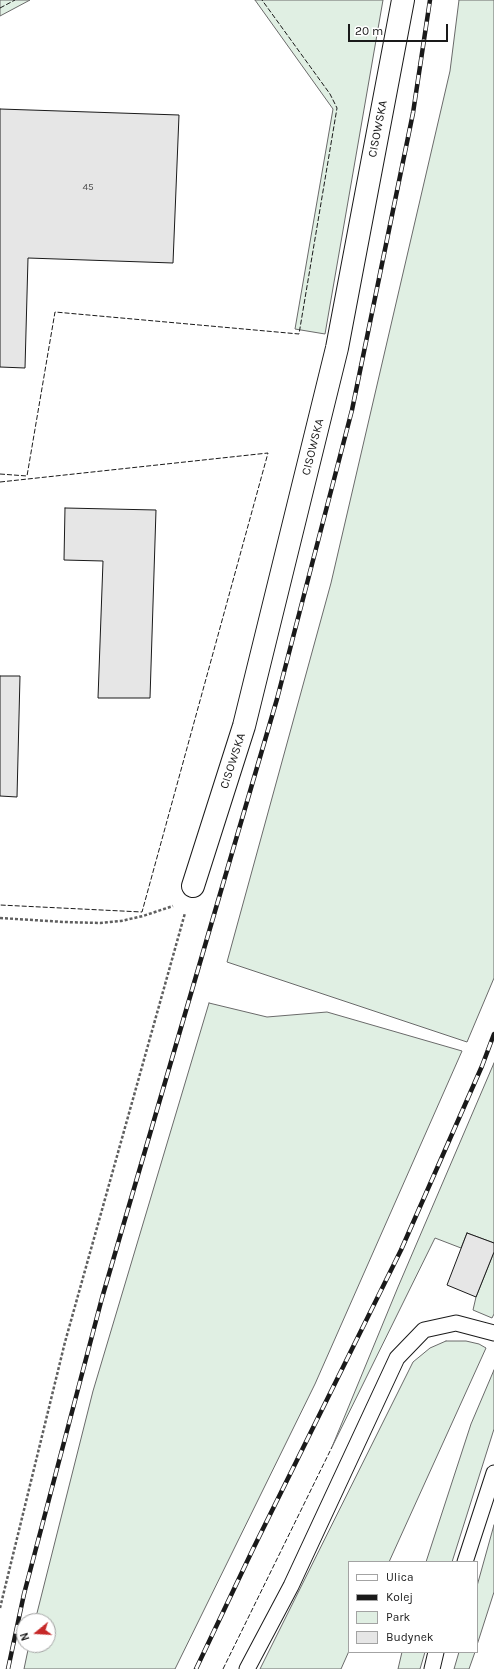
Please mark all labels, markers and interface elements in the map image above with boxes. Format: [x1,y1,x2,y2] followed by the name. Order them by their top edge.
[350,16,450,42] scale bar
[355,24,383,38] text: 20 m
[365,99,391,159] street label: CISOWSKA
[82,181,94,193] house number: 45
[299,417,327,477] street label: CISOWSKA
[217,731,249,791] street label: CISOWSKA
[348,1561,478,1653] legend
[386,1570,414,1584] text: Ulica
[386,1590,413,1604] text: Kolej
[386,1610,410,1624] text: Park
[16,1613,56,1653] north arrow
[386,1630,434,1644] text: Budynek
[18,1631,32,1642] text: N

